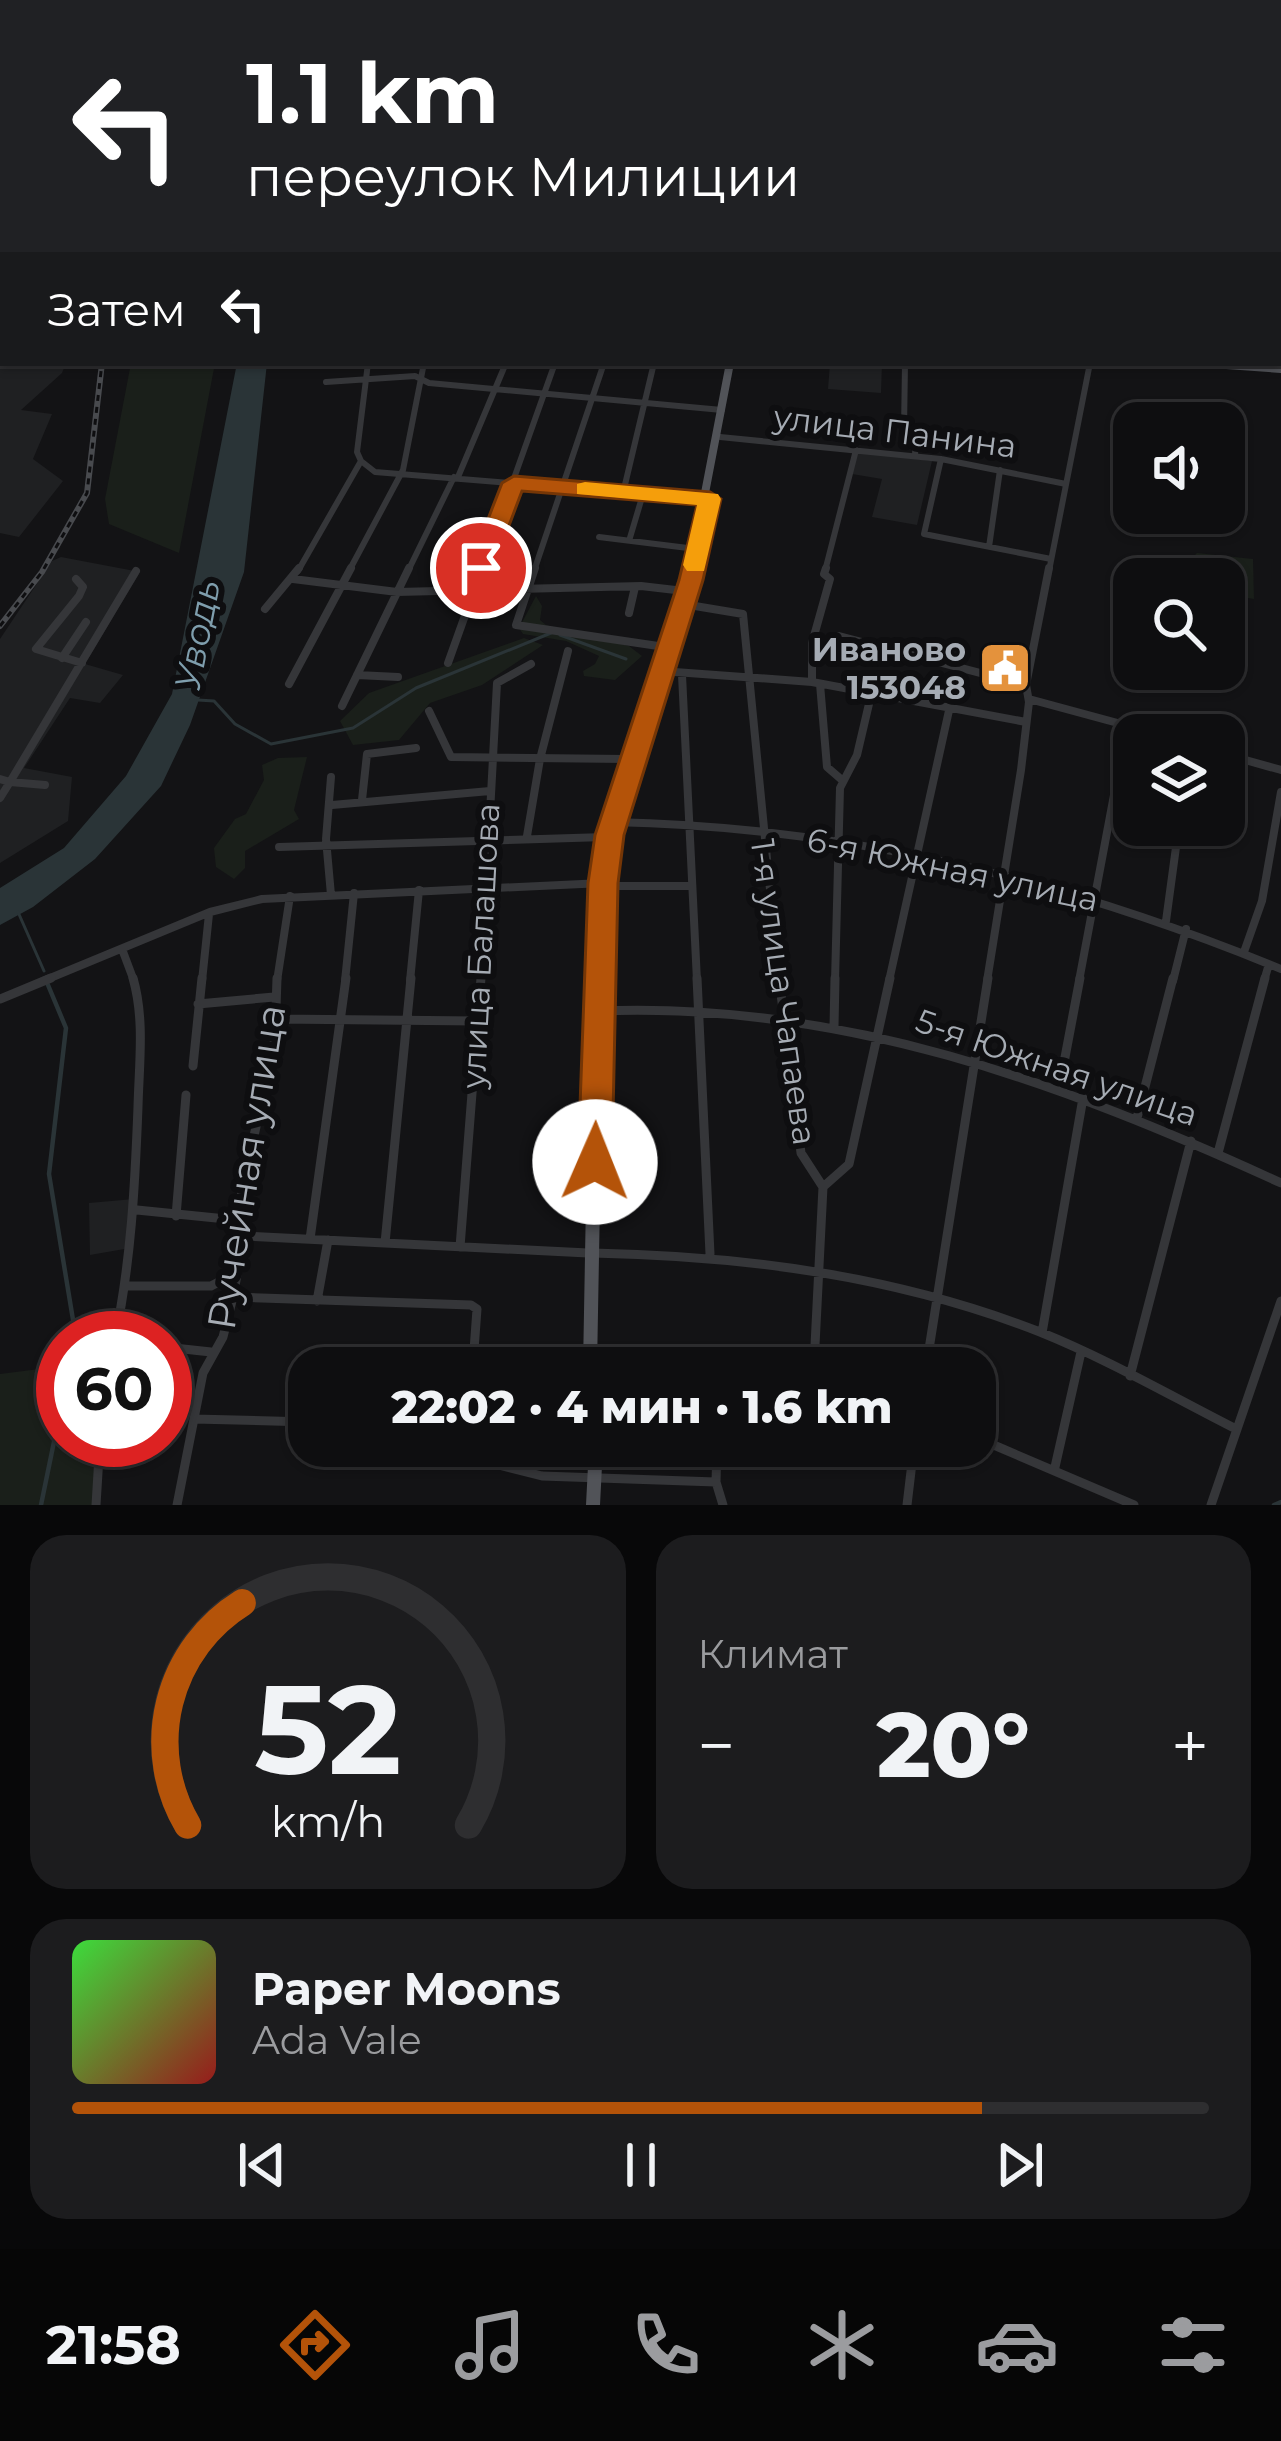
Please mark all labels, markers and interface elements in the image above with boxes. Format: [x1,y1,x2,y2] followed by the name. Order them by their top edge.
[246,42,499,144] text: 1.1 km
[48,48,204,204] icon: left
[246,144,800,210] text: переулок Милиции
[210,276,276,342] icon: left
[48,282,186,337] text: Затем
[770,396,1019,466] street label: улица Панина
[1113,402,1245,846] map controls
[1113,402,1245,534] button: sound
[430,517,532,619] pin
[448,535,514,601] icon: arrive
[1113,558,1245,690] button: search
[165,576,229,694] water label: Уводь
[812,629,966,707] place label: Иваново 153048
[977,640,1033,696] public building icon: Иваново 153048
[1113,714,1245,846] button: layers
[452,802,507,1091] street label: улица Балашова
[804,819,1102,919] street label: 6-я Южная улица
[743,837,825,1147] street label: 1-я улица Чапаева
[911,1000,1203,1134] street label: 5-я Южная улица
[197,1001,295,1333] street label: Ручейная улица
[532,1099,658,1225] position arrow
[36,1311,192,1467] speed limit sign: 60
[391,1379,893,1434] text: 22:02 · 4 мин · 1.6 km
[698,1630,848,1678] text: Климат
[254,1653,401,1805] text: 52
[877,1690,1030,1800] text: 20°
[698,1705,735,1786] text: −
[1171,1705,1209,1786] text: +
[271,1795,385,1848] text: km/h
[252,1961,561,2016] text: Paper Moons
[252,2016,422,2064] text: Ada Vale
[229,2132,295,2198] icon: previous
[608,2132,674,2198] icon: pause
[987,2132,1053,2198] icon: next
[273,2303,357,2387] icon: directions
[448,2303,532,2387] icon: music
[624,2303,708,2387] icon: phone
[800,2303,884,2387] icon: climate
[975,2303,1059,2387] icon: car
[1151,2303,1235,2387] icon: filters
[46,2312,181,2378] text: 21:58

